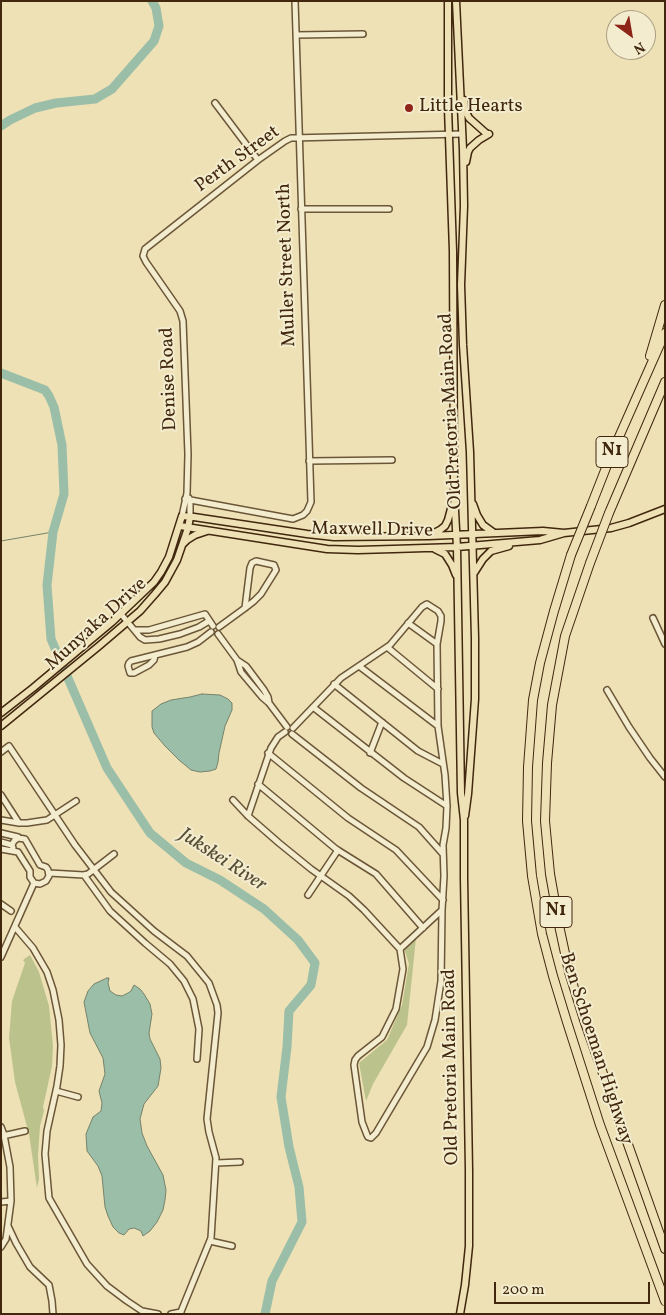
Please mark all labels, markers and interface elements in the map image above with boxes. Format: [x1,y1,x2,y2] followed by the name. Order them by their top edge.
[606,10,656,60] north arrow
[629,37,648,58] text: N
[419,97,523,119] place label: Little Hearts
[403,102,415,114] marker: Little Hearts
[191,122,285,198] street label: Perth Street
[274,183,302,347] street label: Muller Street North
[435,312,469,510] street label: Old Pretoria Main Road
[157,327,183,431] street label: Denise Road
[596,437,628,468] road number: N1
[311,519,433,543] street label: Maxwell Drive
[42,574,152,676] street label: Munyaka Drive
[174,824,270,898] water label: Jukskei River
[540,896,572,928] road number: N1
[553,950,637,1148] street label: Ben Schoeman Highway
[439,969,465,1165] street label: Old Pretoria Main Road
[496,1272,652,1304] scale bar
[502,1280,545,1301] text: 200 m

